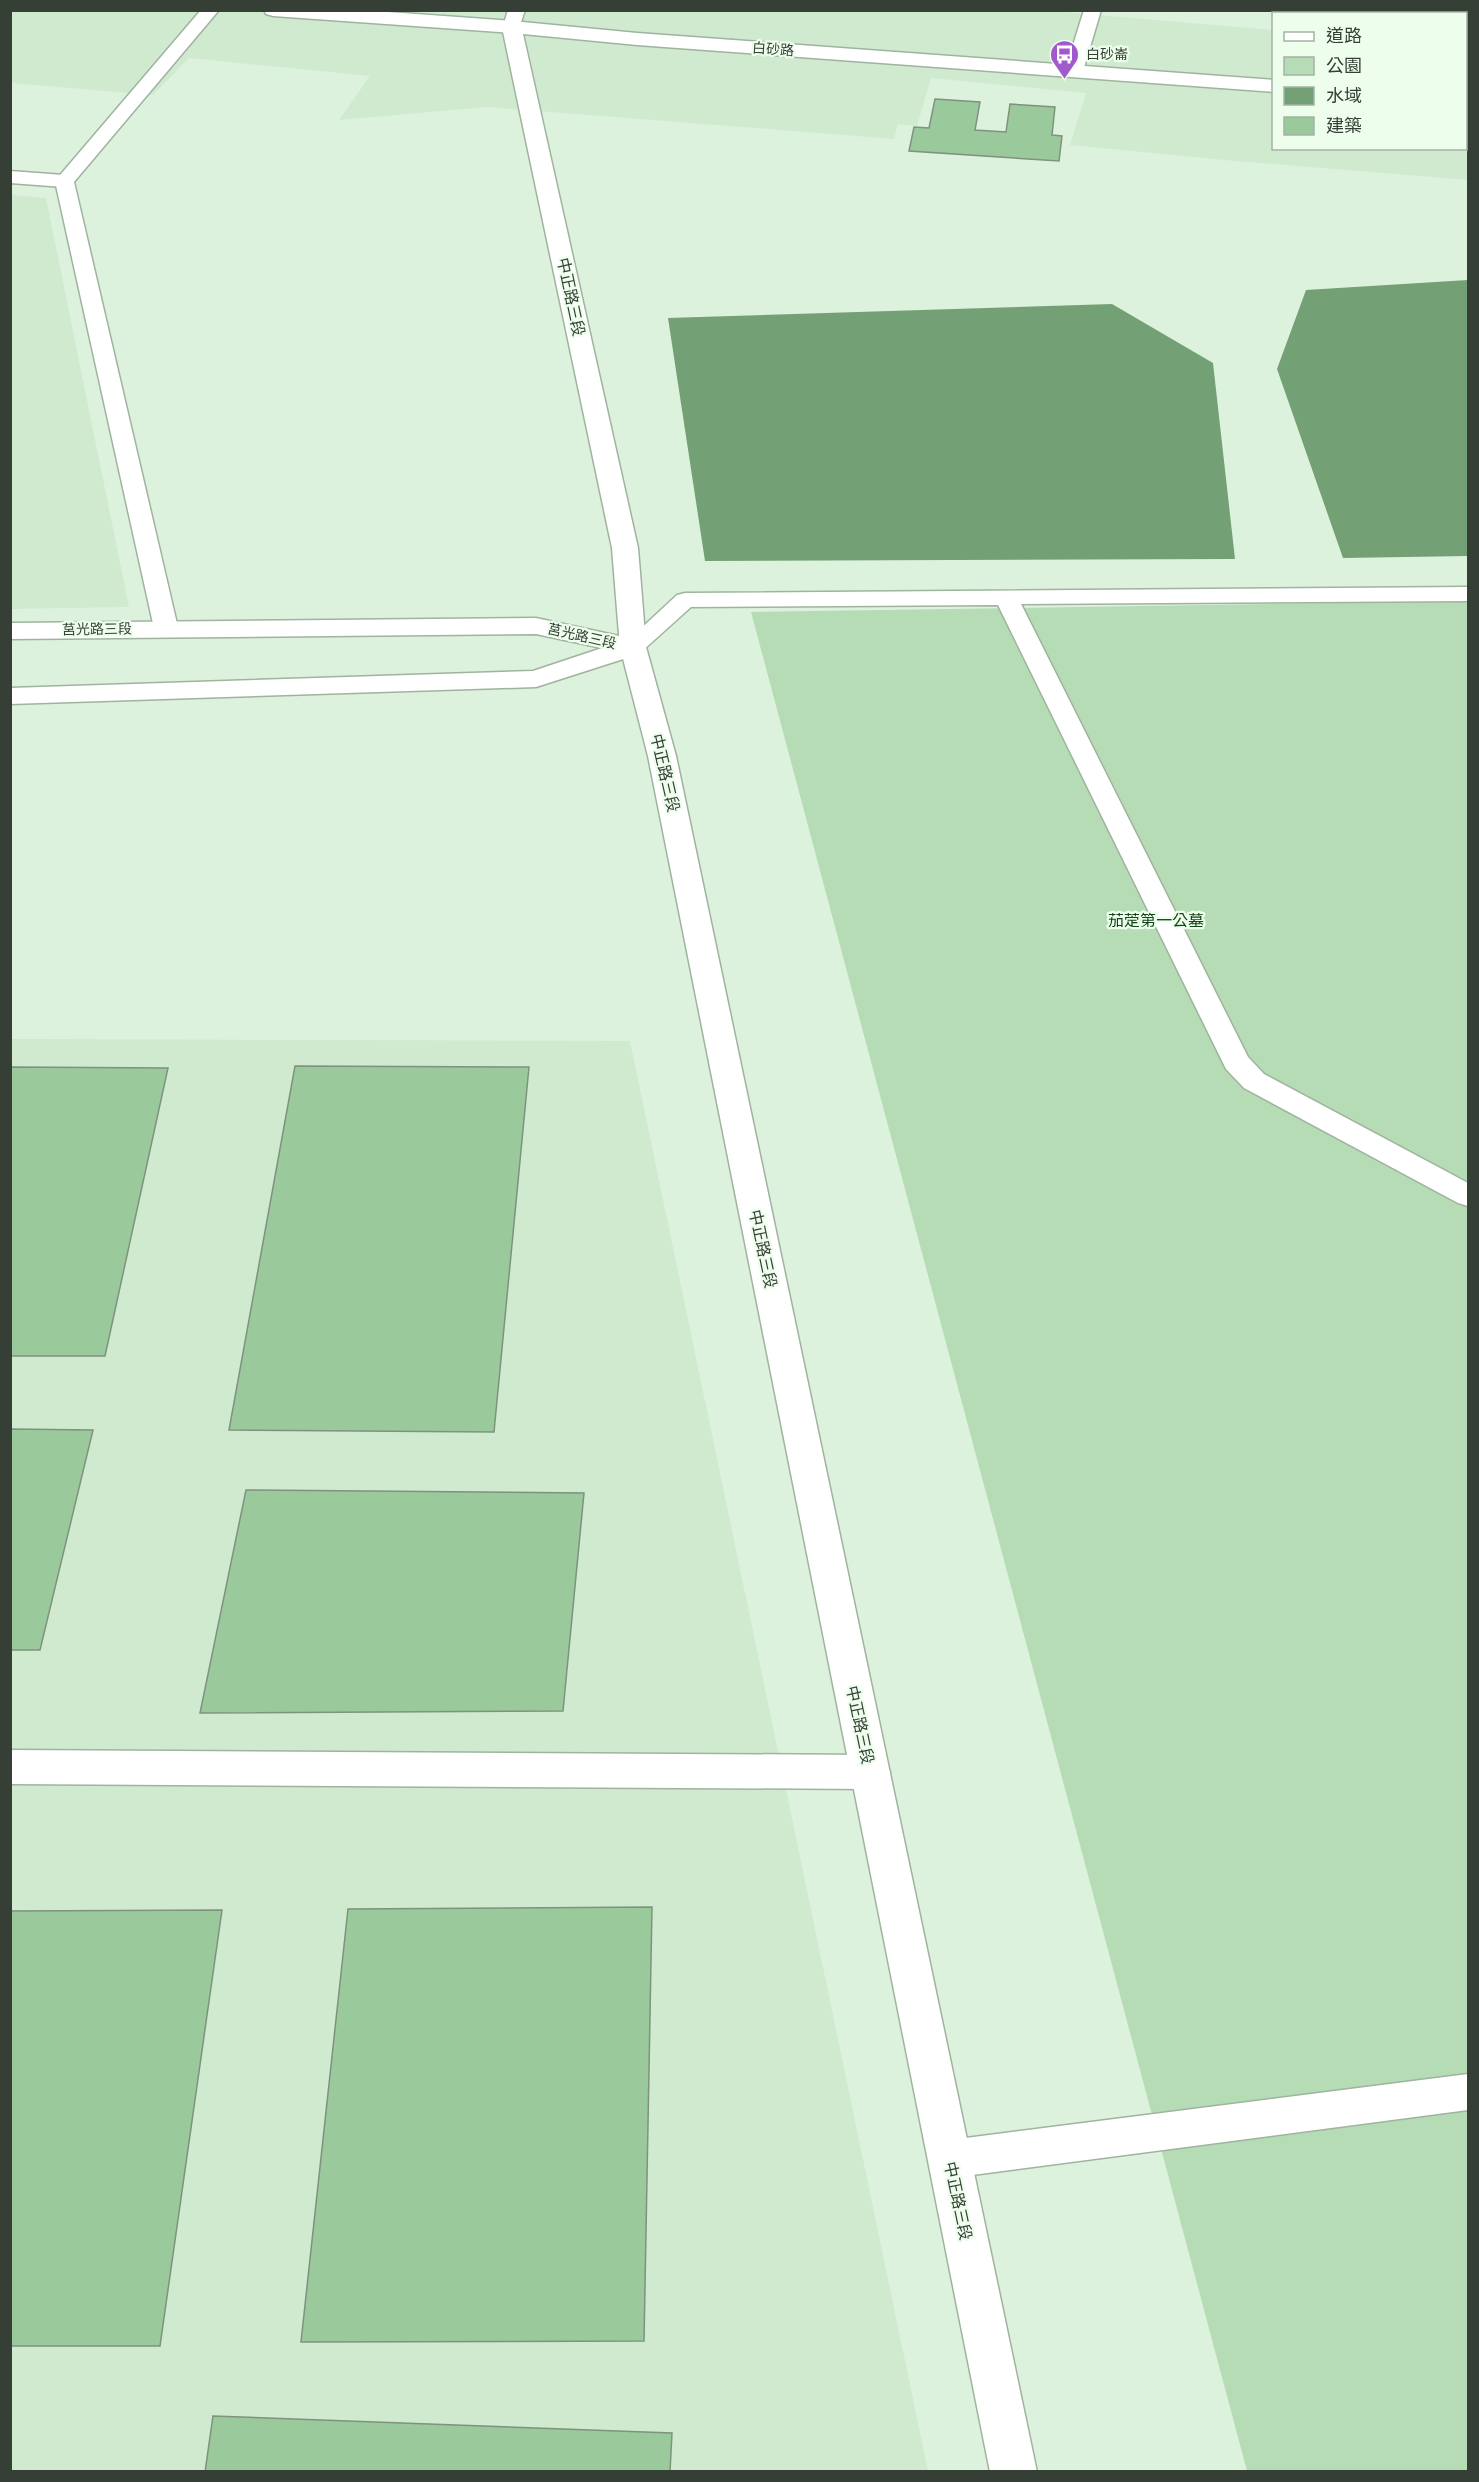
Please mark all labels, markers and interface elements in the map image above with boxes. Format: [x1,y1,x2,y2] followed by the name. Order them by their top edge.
[1272,12,1467,150] legend
[1326,23,1362,48] text: 道路
[751,38,795,60] street label: 白砂路
[1049,38,1081,80] bus stop icon: 白砂崙
[1086,44,1128,64] place label: 白砂崙
[1326,53,1362,78] text: 公園
[1326,83,1362,108] text: 水域
[1326,113,1362,138] text: 建築
[551,255,591,339] street label: 中正路三段
[62,618,132,640] street label: 莒光路三段
[546,618,618,654] street label: 莒光路三段
[645,731,685,815] street label: 中正路三段
[1108,909,1204,932] park label: 茄萣第一公墓
[743,1207,783,1291] street label: 中正路三段
[840,1683,880,1767] street label: 中正路三段
[938,2159,978,2243] street label: 中正路三段

